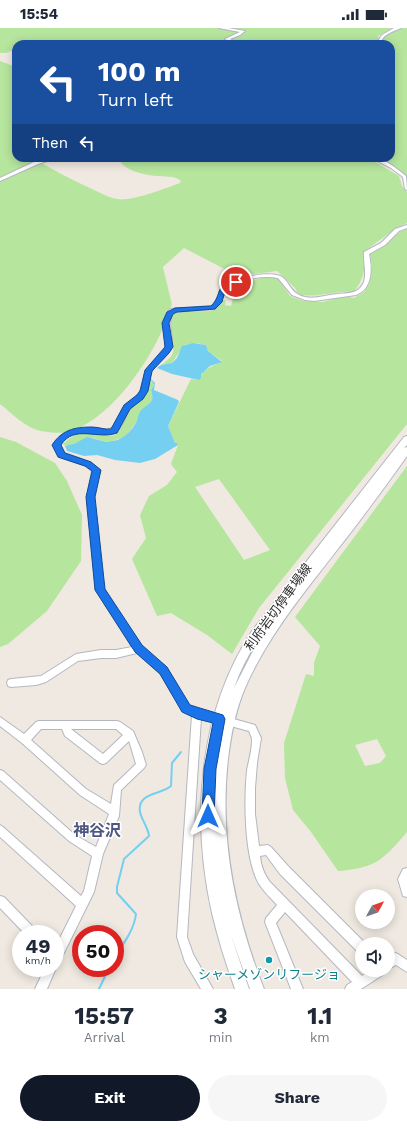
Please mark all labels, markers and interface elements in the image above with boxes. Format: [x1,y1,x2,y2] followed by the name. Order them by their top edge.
[20,5,58,23] text: 15:54
[98,55,181,88] text: 100 m
[32,56,84,108] icon: left
[98,89,173,110] text: Turn left
[76,132,98,154] icon: left
[32,134,68,152] text: Then
[219,265,253,299] pin
[225,271,247,293] icon: arrive
[241,561,315,653] street label: 利府岩切停車場線
[187,795,229,837] position arrow
[73,821,121,840] district label: 神谷沢
[355,889,395,929] north arrow
[355,889,395,977] map controls
[72,925,124,977] speed limit sign: 50
[25,934,51,958] text: 49
[355,937,395,977] button: sound
[25,955,51,966] text: km/h
[264,955,274,965] marker: シャーメゾンリフージョ
[198,967,340,982] place label: シャーメゾンリフージョ
[75,1002,134,1030] text: 15:57
[213,1002,228,1030] text: 3
[307,1002,332,1030] text: 1.1
[84,1030,125,1045] text: Arrival
[209,1030,233,1045] text: min
[310,1030,330,1045] text: km
[20,1075,200,1121] button: Exit
[208,1075,387,1121] button: Share

